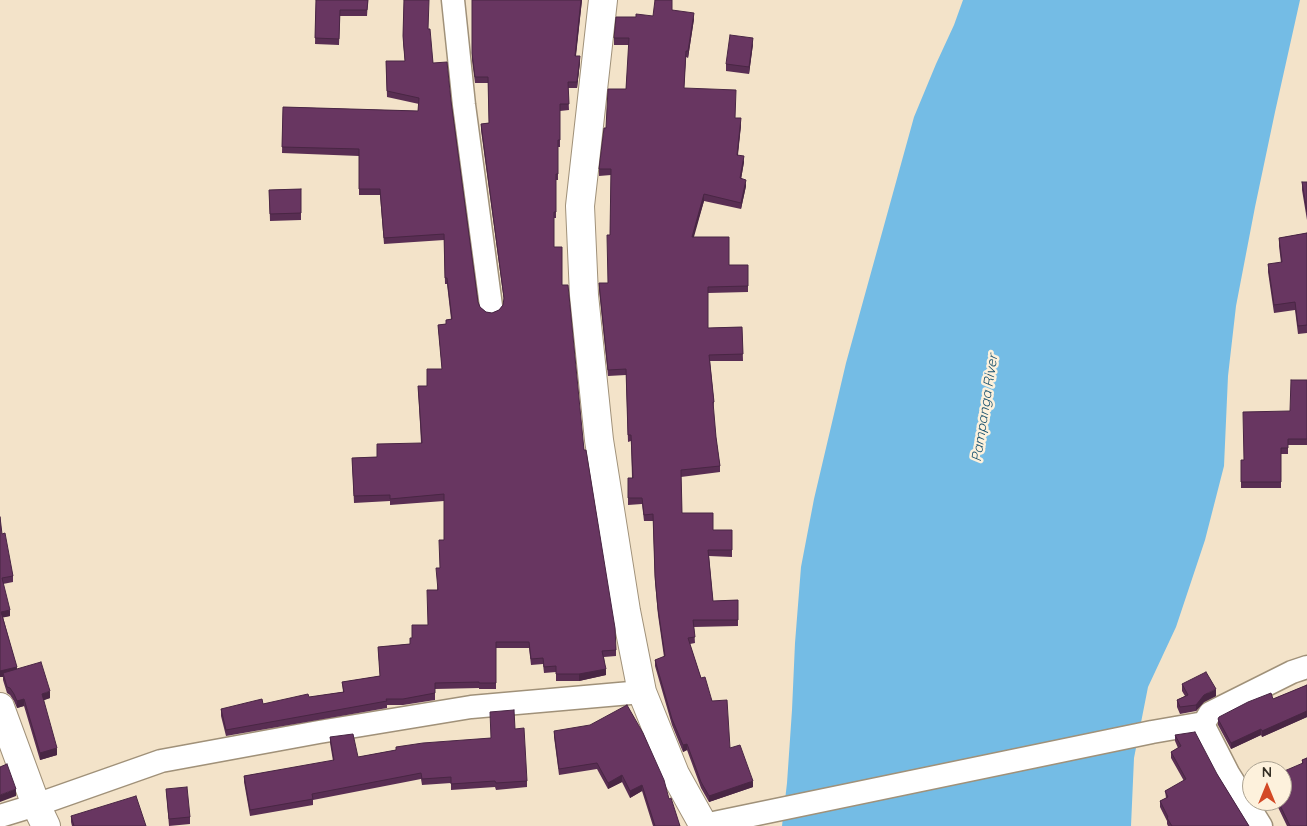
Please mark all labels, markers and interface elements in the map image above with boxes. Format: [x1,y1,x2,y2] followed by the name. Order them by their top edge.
[968,353,1002,463] water label: Pampanga River
[1242,761,1292,811] north arrow
[1262,763,1272,781] text: N

